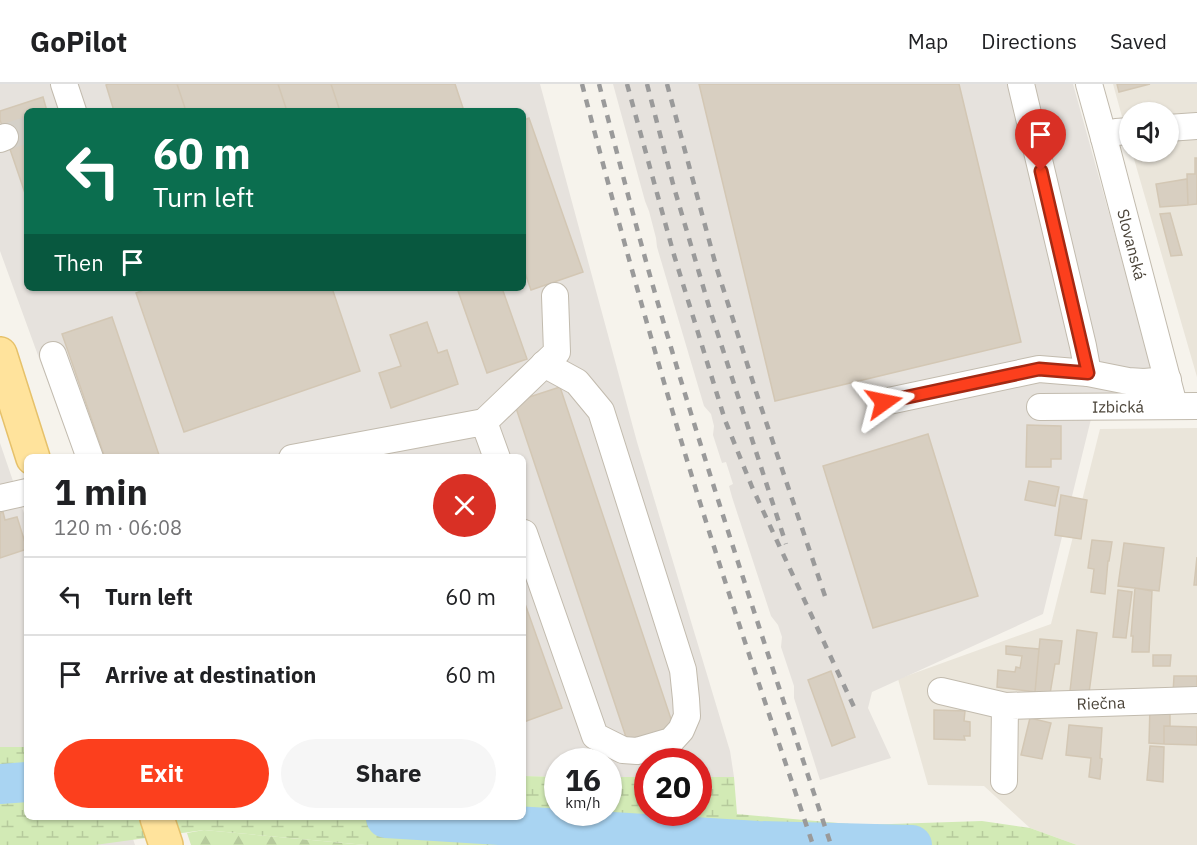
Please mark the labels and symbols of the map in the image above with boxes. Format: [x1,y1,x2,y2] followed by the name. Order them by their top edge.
[1015,109,1066,171] pin
[1113,207,1151,282] street label: Slovanská
[852,370,916,434] position arrow
[1092,396,1145,417] street label: Izbická
[1076,692,1126,714] street label: Riečna
[634,748,712,826] speed limit sign: 20

